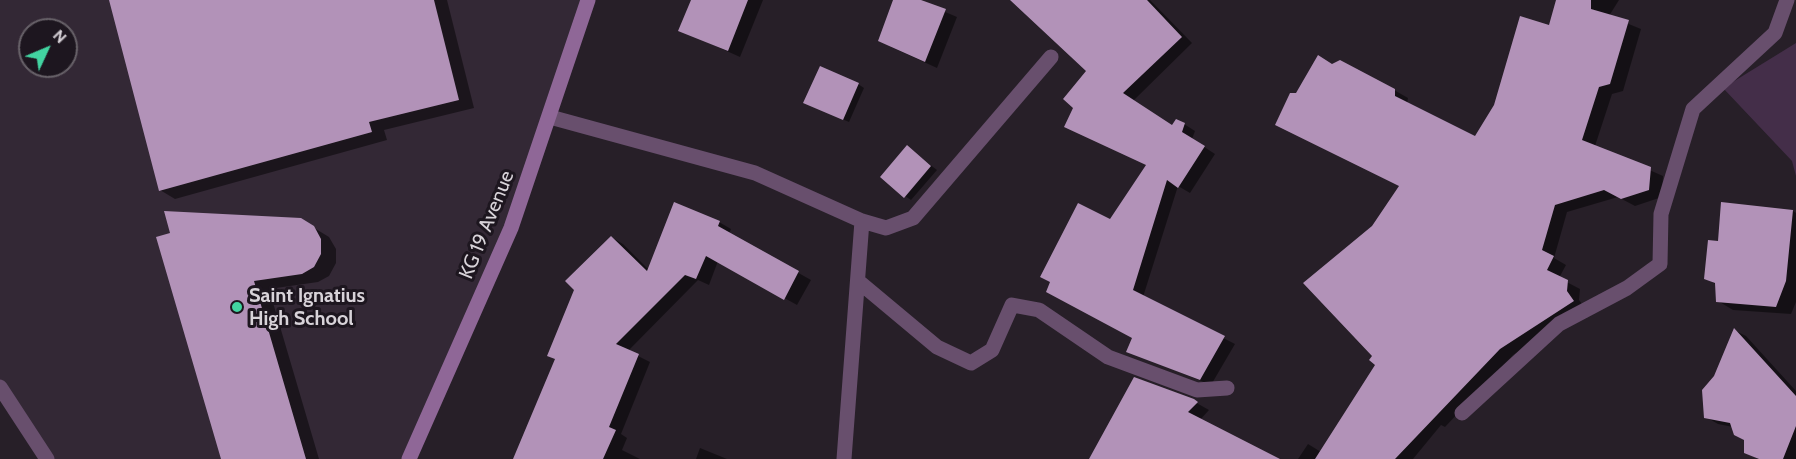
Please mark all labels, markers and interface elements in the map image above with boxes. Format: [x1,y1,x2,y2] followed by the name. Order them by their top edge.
[18,18,78,78] north arrow
[49,26,71,47] text: N
[454,167,520,283] street label: KG 19 Avenue
[249,284,365,331] place label: Saint Ignatius High School
[230,300,244,314] marker: Saint Ignatius High School

